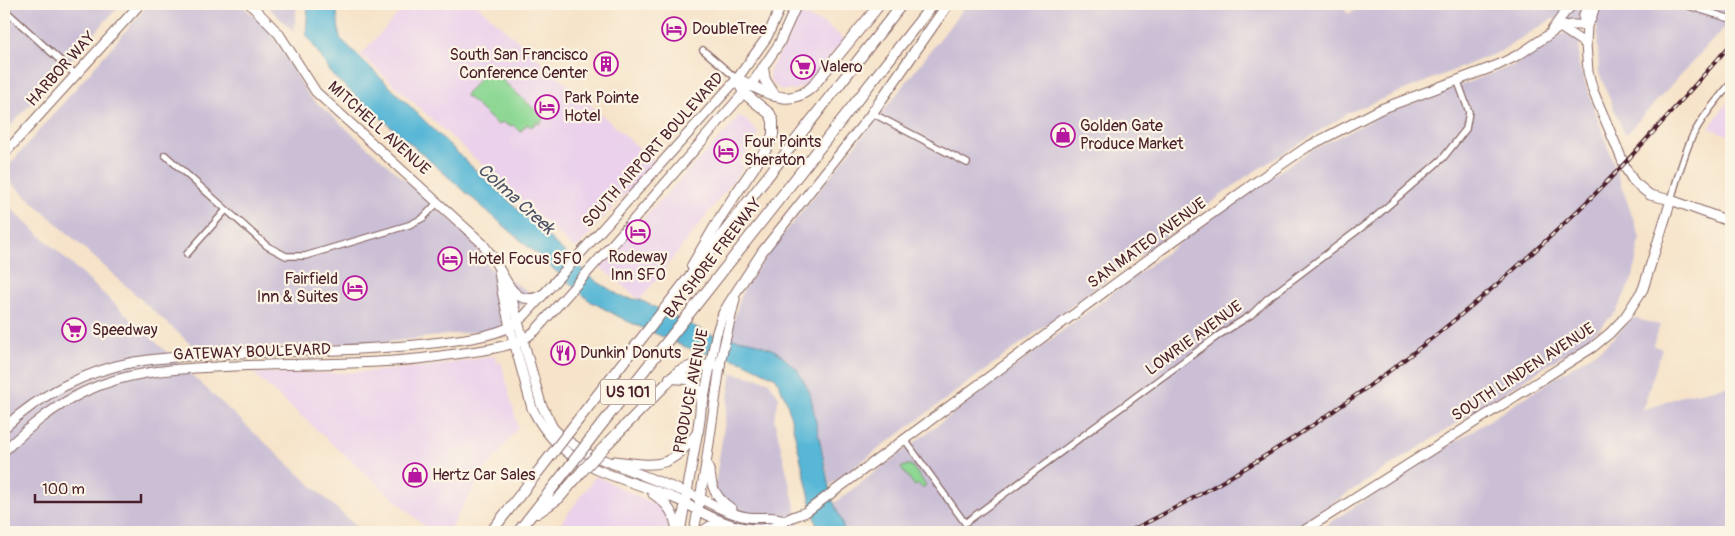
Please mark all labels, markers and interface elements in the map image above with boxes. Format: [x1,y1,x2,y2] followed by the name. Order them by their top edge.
[661,16,687,42] hotel icon: DoubleTree
[692,19,767,39] place label: DoubleTree
[22,27,100,111] street label: HARBOR WAY
[450,45,588,83] place label: South San Francisco Conference Center
[593,51,619,77] building icon: South San Francisco Conference Center
[790,54,816,80] supermarket icon: Valero
[820,57,863,77] place label: Valero
[578,68,728,232] street label: SOUTH AIRPORT BOULEVARD
[324,77,434,179] street label: MITCHELL AVENUE
[564,88,639,126] place label: Park Pointe Hotel
[534,94,560,120] hotel icon: Park Pointe Hotel
[1080,116,1184,154] place label: Golden Gate Produce Market
[1050,122,1076,148] shop icon: Golden Gate Produce Market
[744,132,821,170] place label: Four Points Sheraton
[713,138,739,164] hotel icon: Four Points Sheraton
[473,158,560,241] water label: Colma Creek
[1084,193,1210,293] street label: SAN MATEO AVENUE
[660,194,766,322] street label: BAYSHORE FREEWAY
[625,219,651,245] hotel icon: Rodeway Inn SFO
[437,246,463,272] hotel icon: Hotel Focus SFO
[609,247,668,285] place label: Rodeway Inn SFO
[468,249,582,269] place label: Hotel Focus SFO
[257,269,338,307] place label: Fairfield Inn & Suites
[342,275,368,301] hotel icon: Fairfield Inn & Suites
[1142,296,1246,380] street label: LOWRIE AVENUE
[61,317,87,343] supermarket icon: Speedway
[1448,318,1598,426] street label: SOUTH LINDEN AVENUE
[92,320,158,340] place label: Speedway
[669,327,713,455] street label: PRODUCE AVENUE
[173,339,331,365] street label: GATEWAY BOULEVARD
[550,340,576,366] restaurant icon: Dunkin' Donuts
[580,343,681,363] place label: Dunkin' Donuts
[600,380,656,404] road number: US 101
[402,462,428,488] shop icon: Hertz Car Sales
[432,465,535,485] place label: Hertz Car Sales
[35,471,141,503] scale bar
[42,480,85,499] text: 100 m

